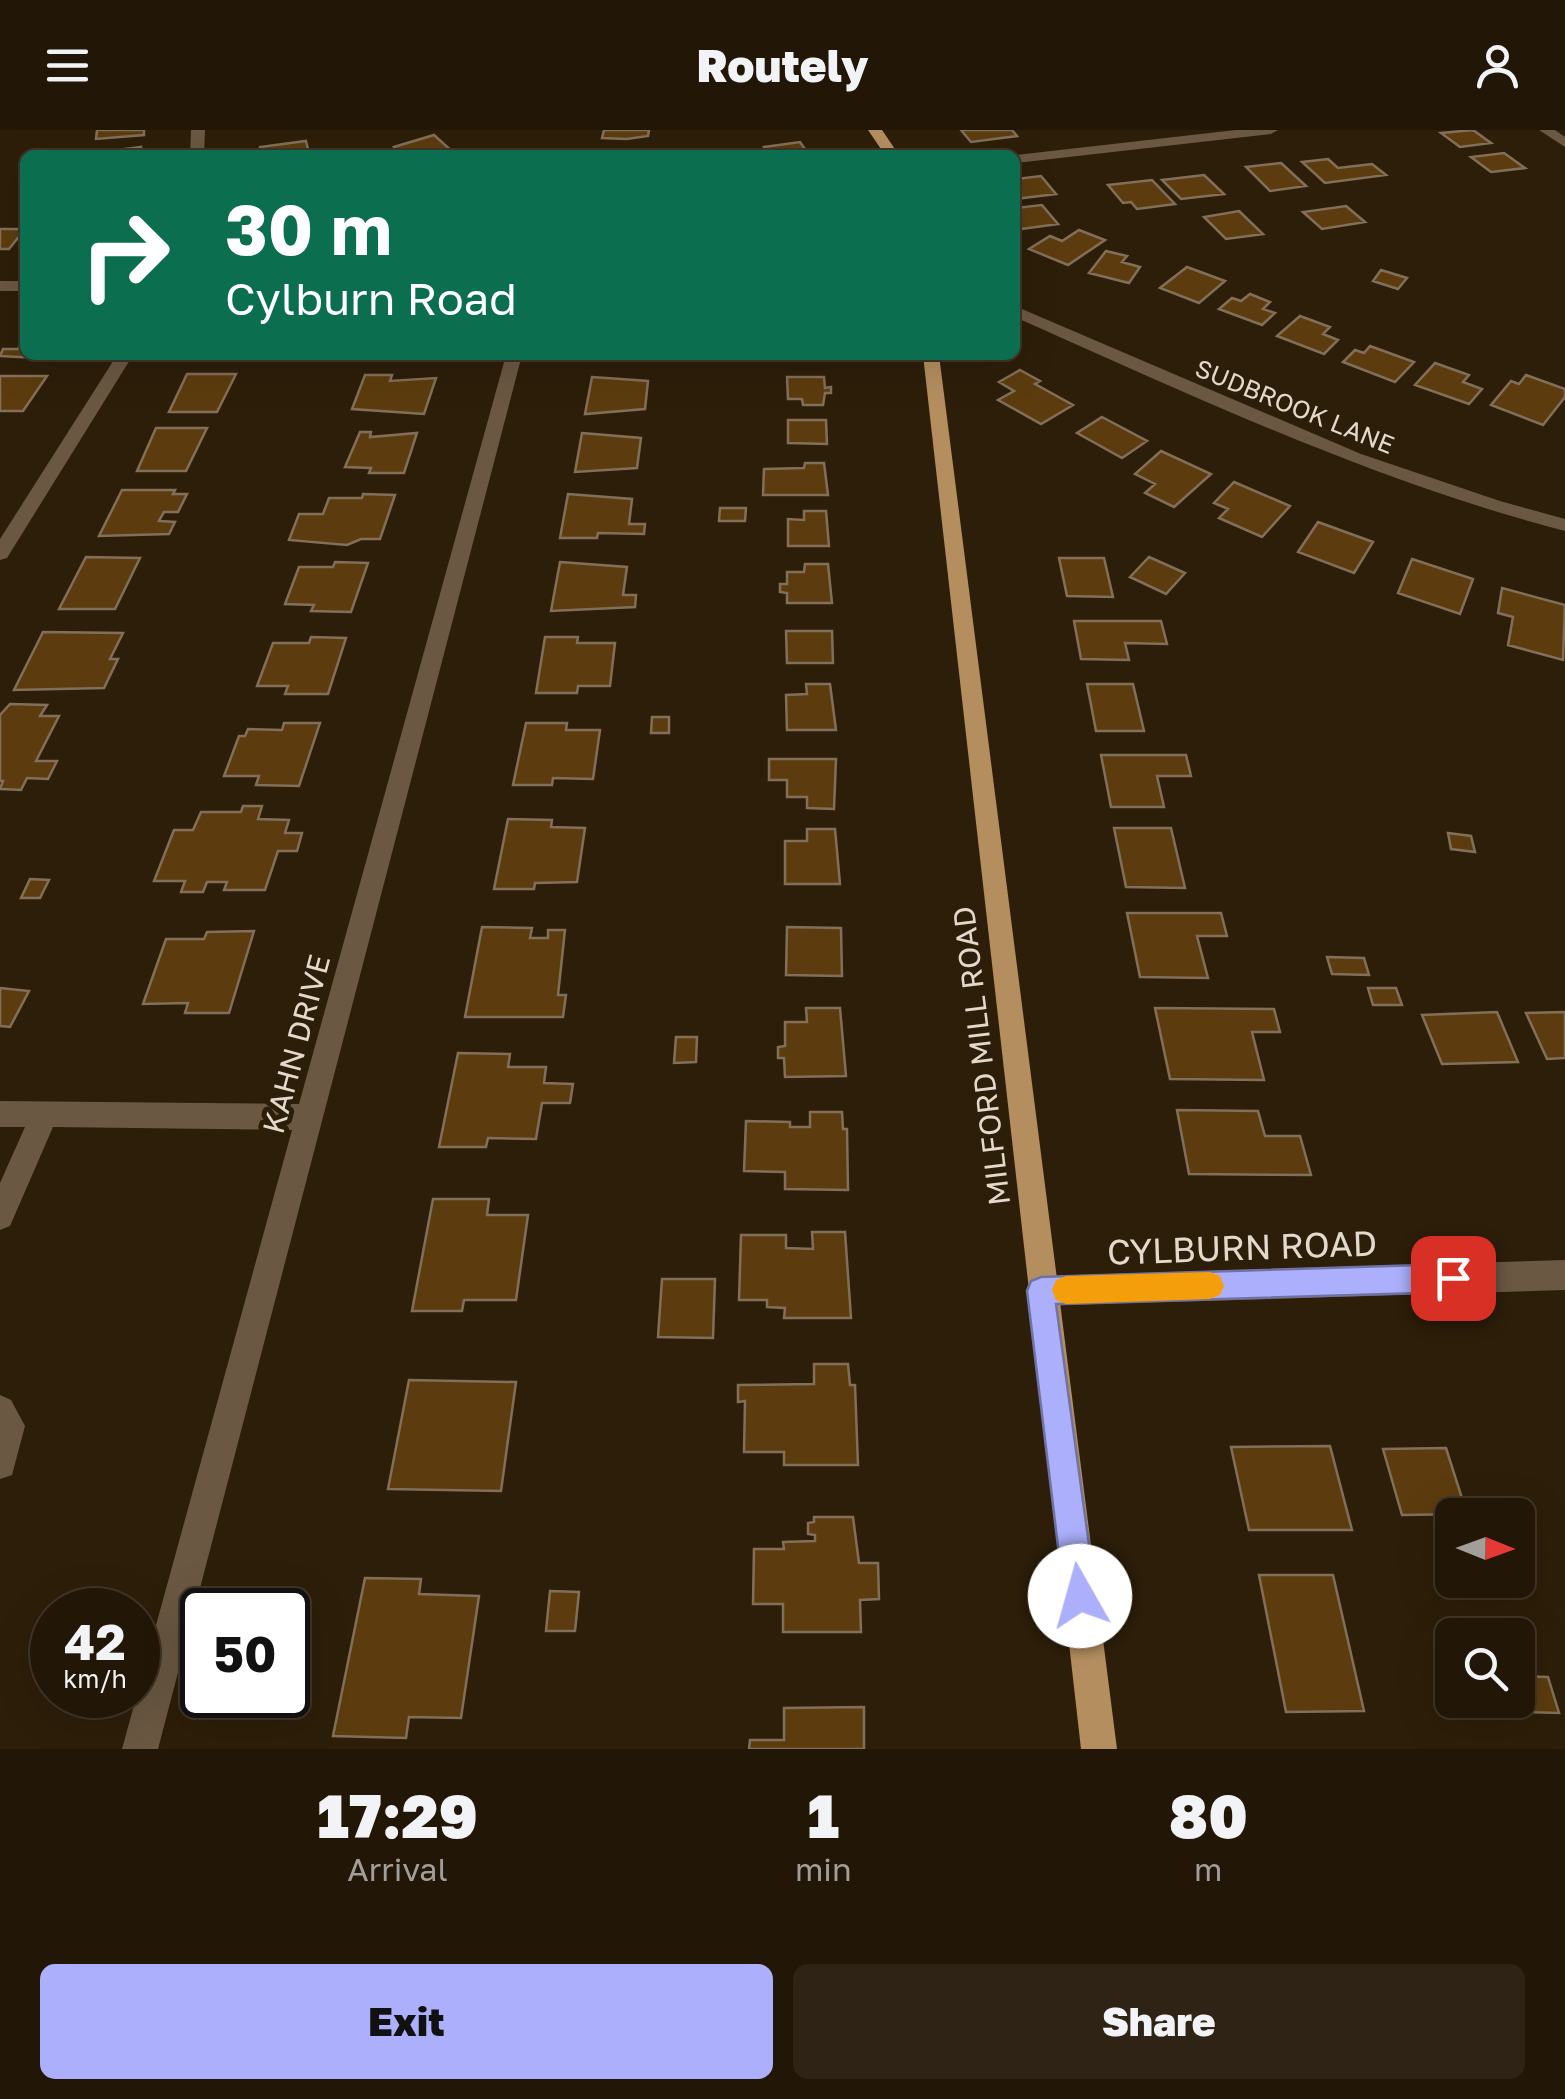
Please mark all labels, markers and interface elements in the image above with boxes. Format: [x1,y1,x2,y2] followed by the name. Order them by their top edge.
[40,38,95,93] icon: menu
[696,38,869,92] text: Routely
[1470,38,1525,93] icon: person
[225,186,392,270] text: 30 m
[60,190,190,320] icon: right
[225,271,517,325] text: Cylburn Road
[1191,352,1399,460] street label: SUDBROOK LANE
[945,904,1017,1208] street label: MILFORD MILL ROAD
[255,951,337,1137] street label: KAHN DRIVE
[1106,1221,1378,1273] street label: CYLBURN ROAD
[1411,1236,1496,1321] pin
[1426,1251,1481,1306] icon: arrive
[1435,1498,1535,1598] north arrow
[1435,1498,1535,1718] map controls
[1028,1544,1132,1648] position arrow
[180,1588,310,1718] speed limit sign: 50
[64,1611,126,1671] text: 42
[1435,1618,1535,1718] button: search
[63,1663,127,1694] text: km/h
[317,1779,478,1851] text: 17:29
[807,1779,839,1851] text: 1
[1169,1779,1248,1851] text: 80
[347,1850,448,1888] text: Arrival
[795,1850,852,1888] text: min
[1194,1850,1222,1888] text: m
[40,1964,773,2079] button: Exit
[793,1964,1525,2079] button: Share

